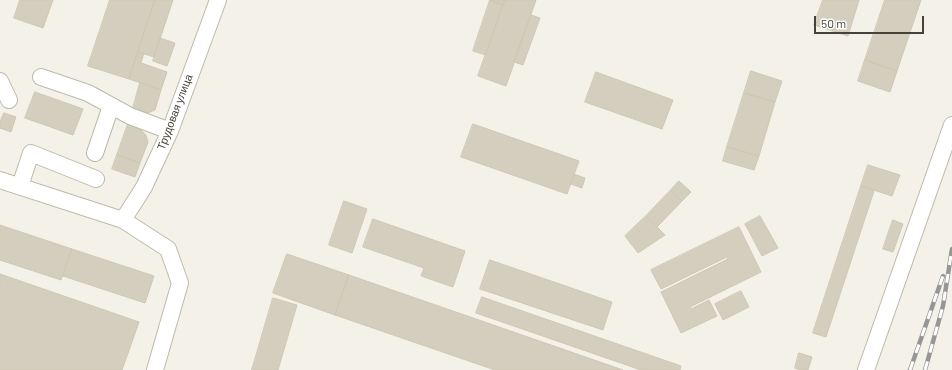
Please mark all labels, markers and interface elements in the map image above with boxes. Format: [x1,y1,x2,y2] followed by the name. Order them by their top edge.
[816,8,926,34] scale bar
[821,16,846,30] text: 50 m
[155,72,195,152] street label: Трудовая улица

